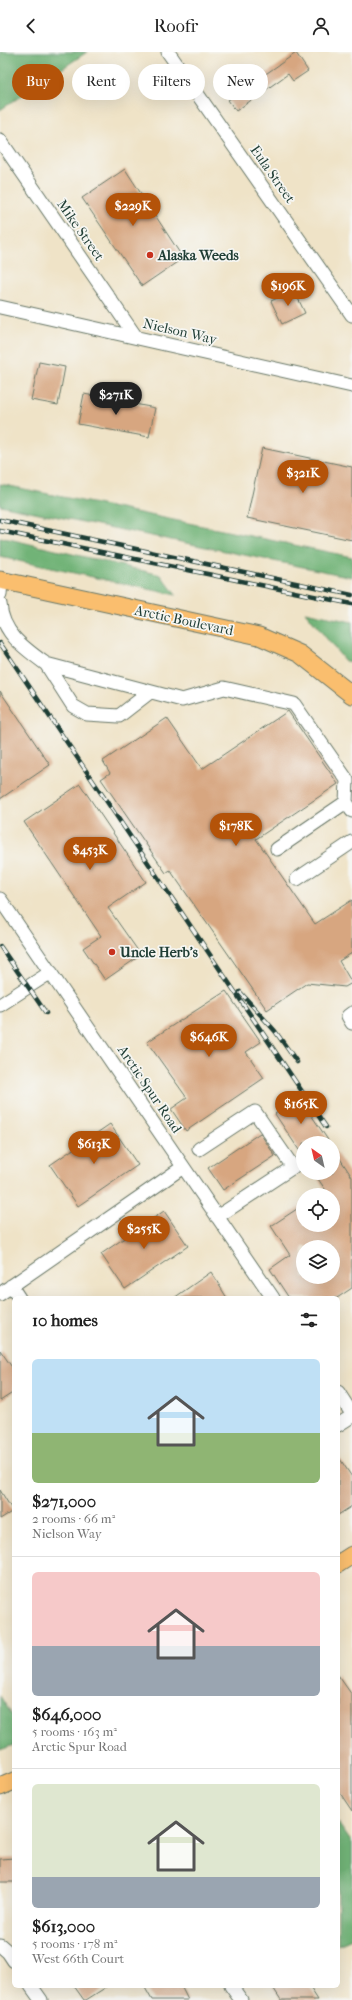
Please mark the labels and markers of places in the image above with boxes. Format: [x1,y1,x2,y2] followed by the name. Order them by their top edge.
[105,193,161,227] pin: $229K
[157,247,240,264] place label: Alaska Weeds
[145,250,155,260] marker: Alaska Weeds
[260,273,316,307] pin: $196K
[88,382,144,416] pin: $271K
[275,460,331,494] pin: $321K
[208,813,264,847] pin: $178K
[62,837,118,871] pin: $453K
[119,944,199,961] place label: Uncle Herb's
[107,947,117,957] marker: Uncle Herb's
[181,1024,237,1058] pin: $646K
[273,1091,329,1125] pin: $165K
[66,1131,122,1165] pin: $613K
[116,1216,172,1250] pin: $255K

